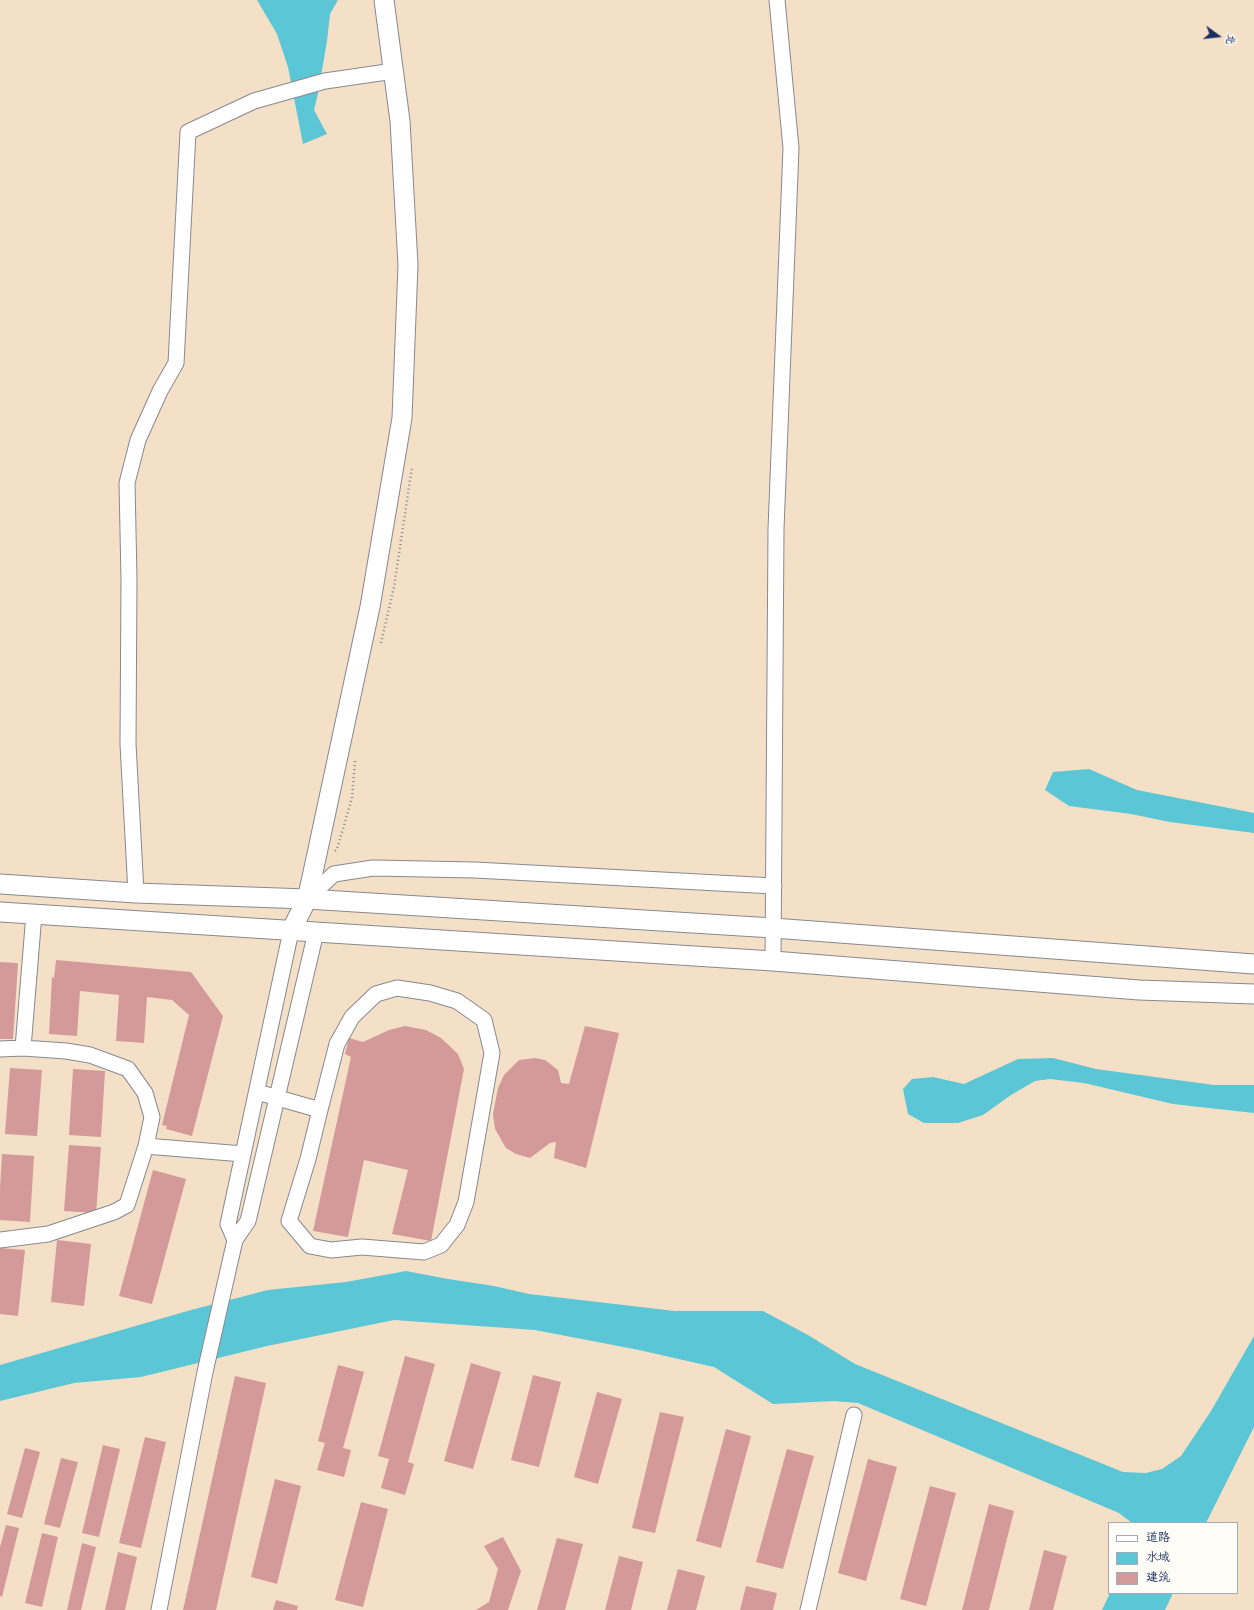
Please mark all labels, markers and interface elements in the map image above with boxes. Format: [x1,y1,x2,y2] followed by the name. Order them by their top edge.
[1198,16,1238,56] north arrow
[1220,32,1239,46] text: 北
[1108,1522,1238,1594] legend
[1146,1530,1170,1547] text: 道路
[1146,1550,1170,1567] text: 水域
[1146,1570,1170,1587] text: 建筑

